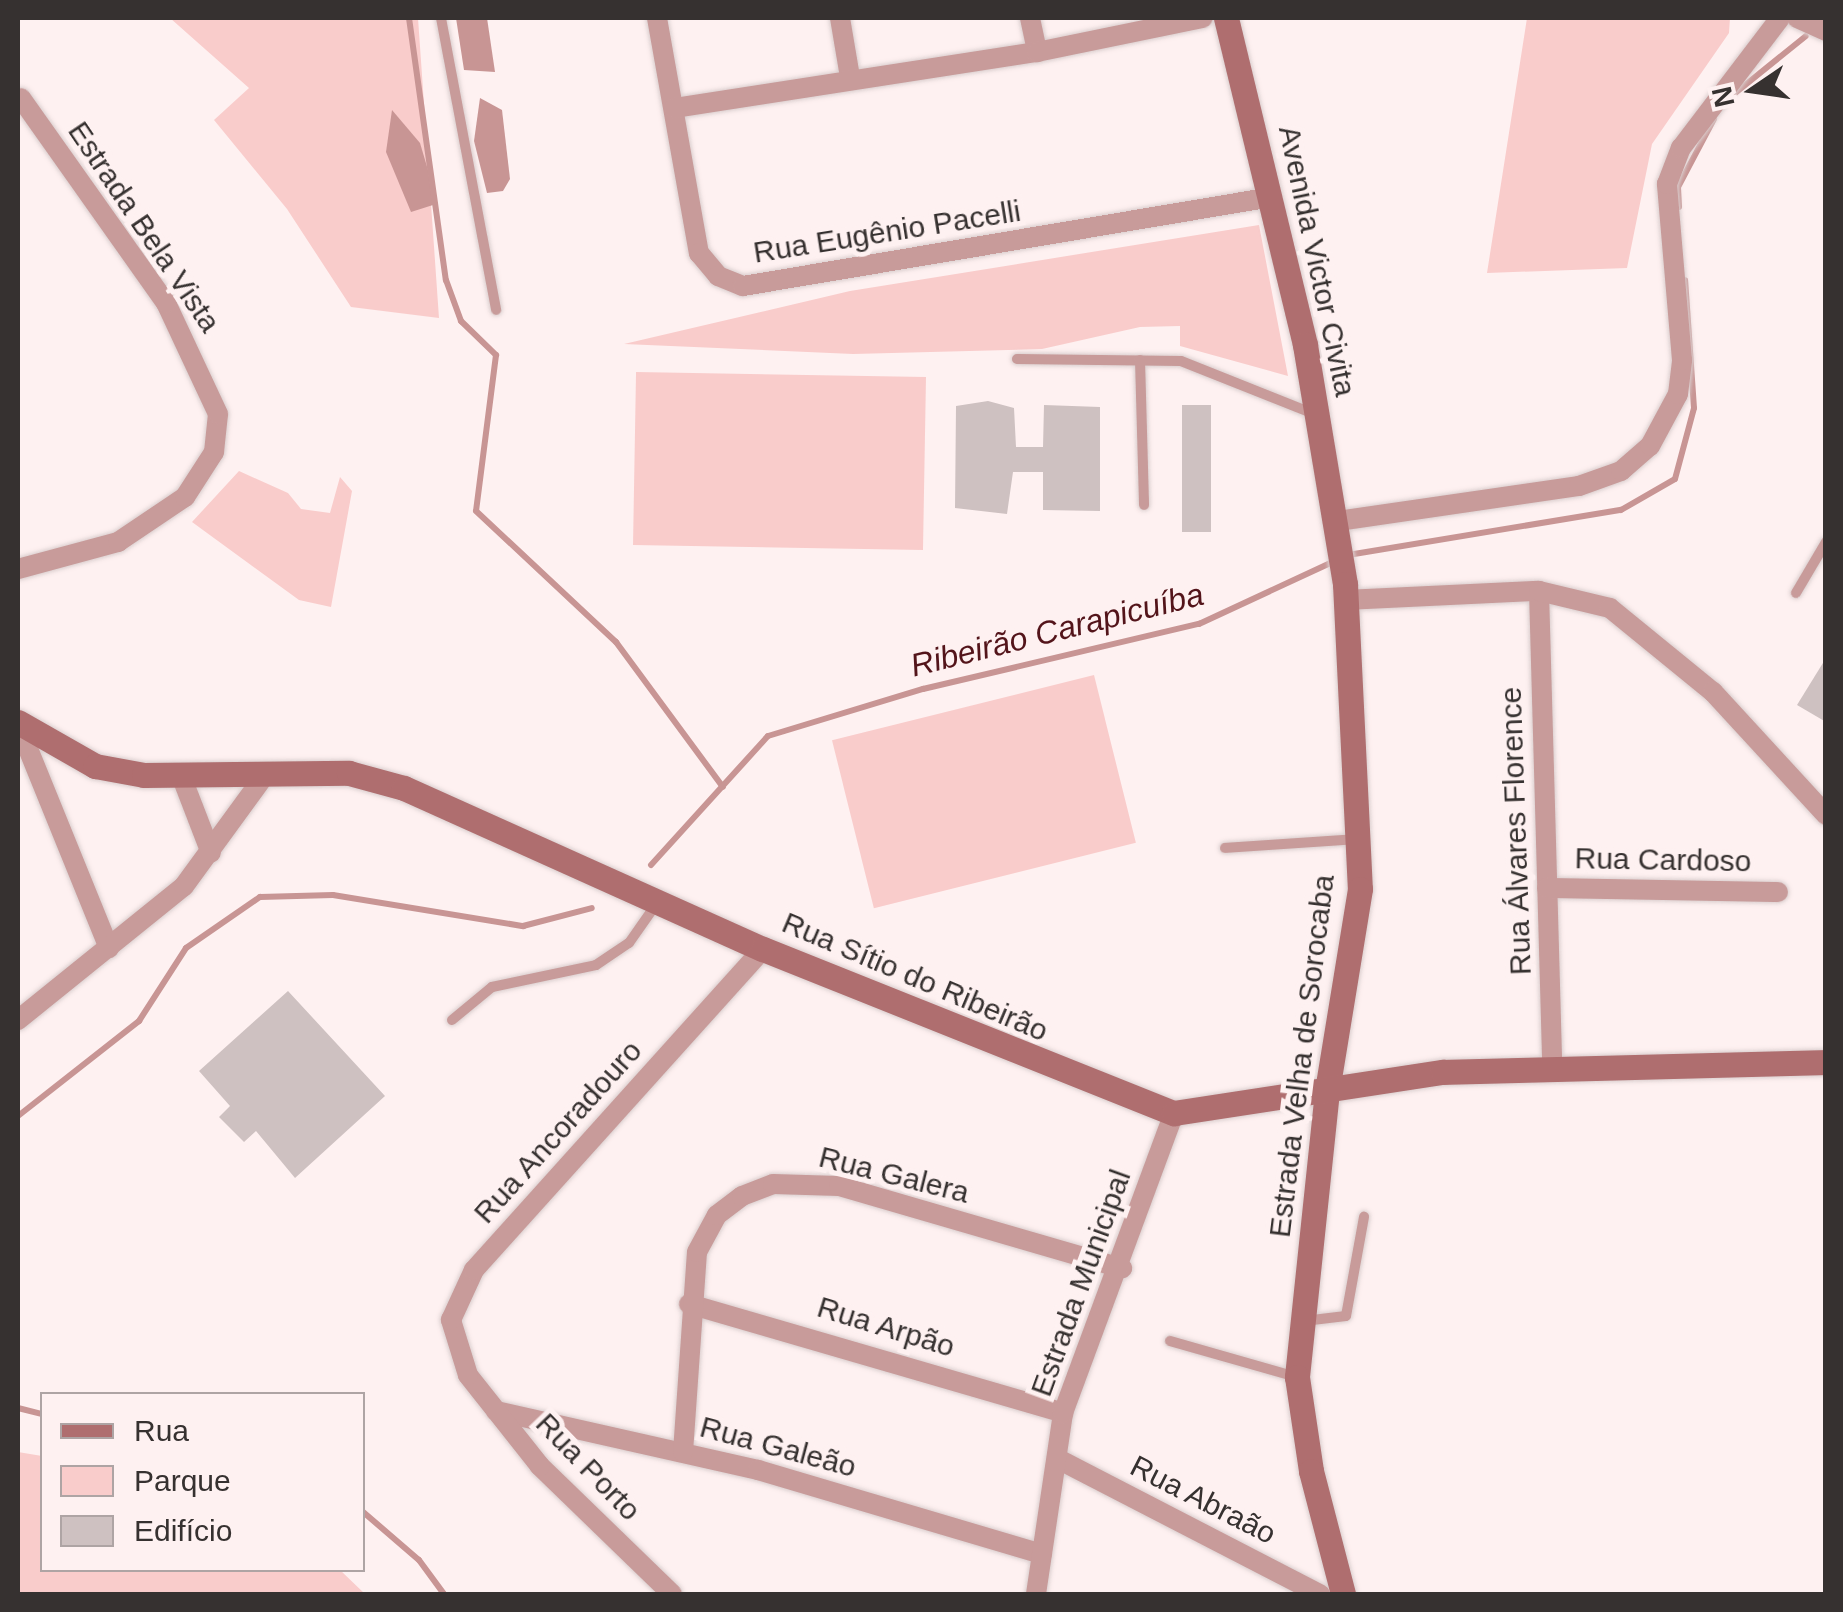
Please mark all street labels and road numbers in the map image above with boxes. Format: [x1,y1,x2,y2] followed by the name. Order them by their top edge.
[60,115,228,339] street label: Estrada Bela Vista
[1271,122,1363,400] street label: Avenida Victor Civita
[751,193,1023,271] street label: Rua Eugênio Pacelli
[1493,686,1539,976] street label: Rua Álvares Florence
[1574,840,1752,880] street label: Rua Cardoso
[1262,873,1342,1239] street label: Estrada Velha de Sorocaba
[777,905,1053,1049] street label: Rua Sítio do Ribeirão
[466,1033,650,1231] street label: Rua Ancoradouro
[815,1139,973,1211] street label: Rua Galera
[1023,1165,1139,1401] street label: Estrada Municipal
[812,1289,960,1365] street label: Rua Arpão
[528,1406,648,1528] street label: Rua Porto
[696,1409,860,1485] street label: Rua Galeão
[1123,1448,1283,1552] street label: Rua Abraão

